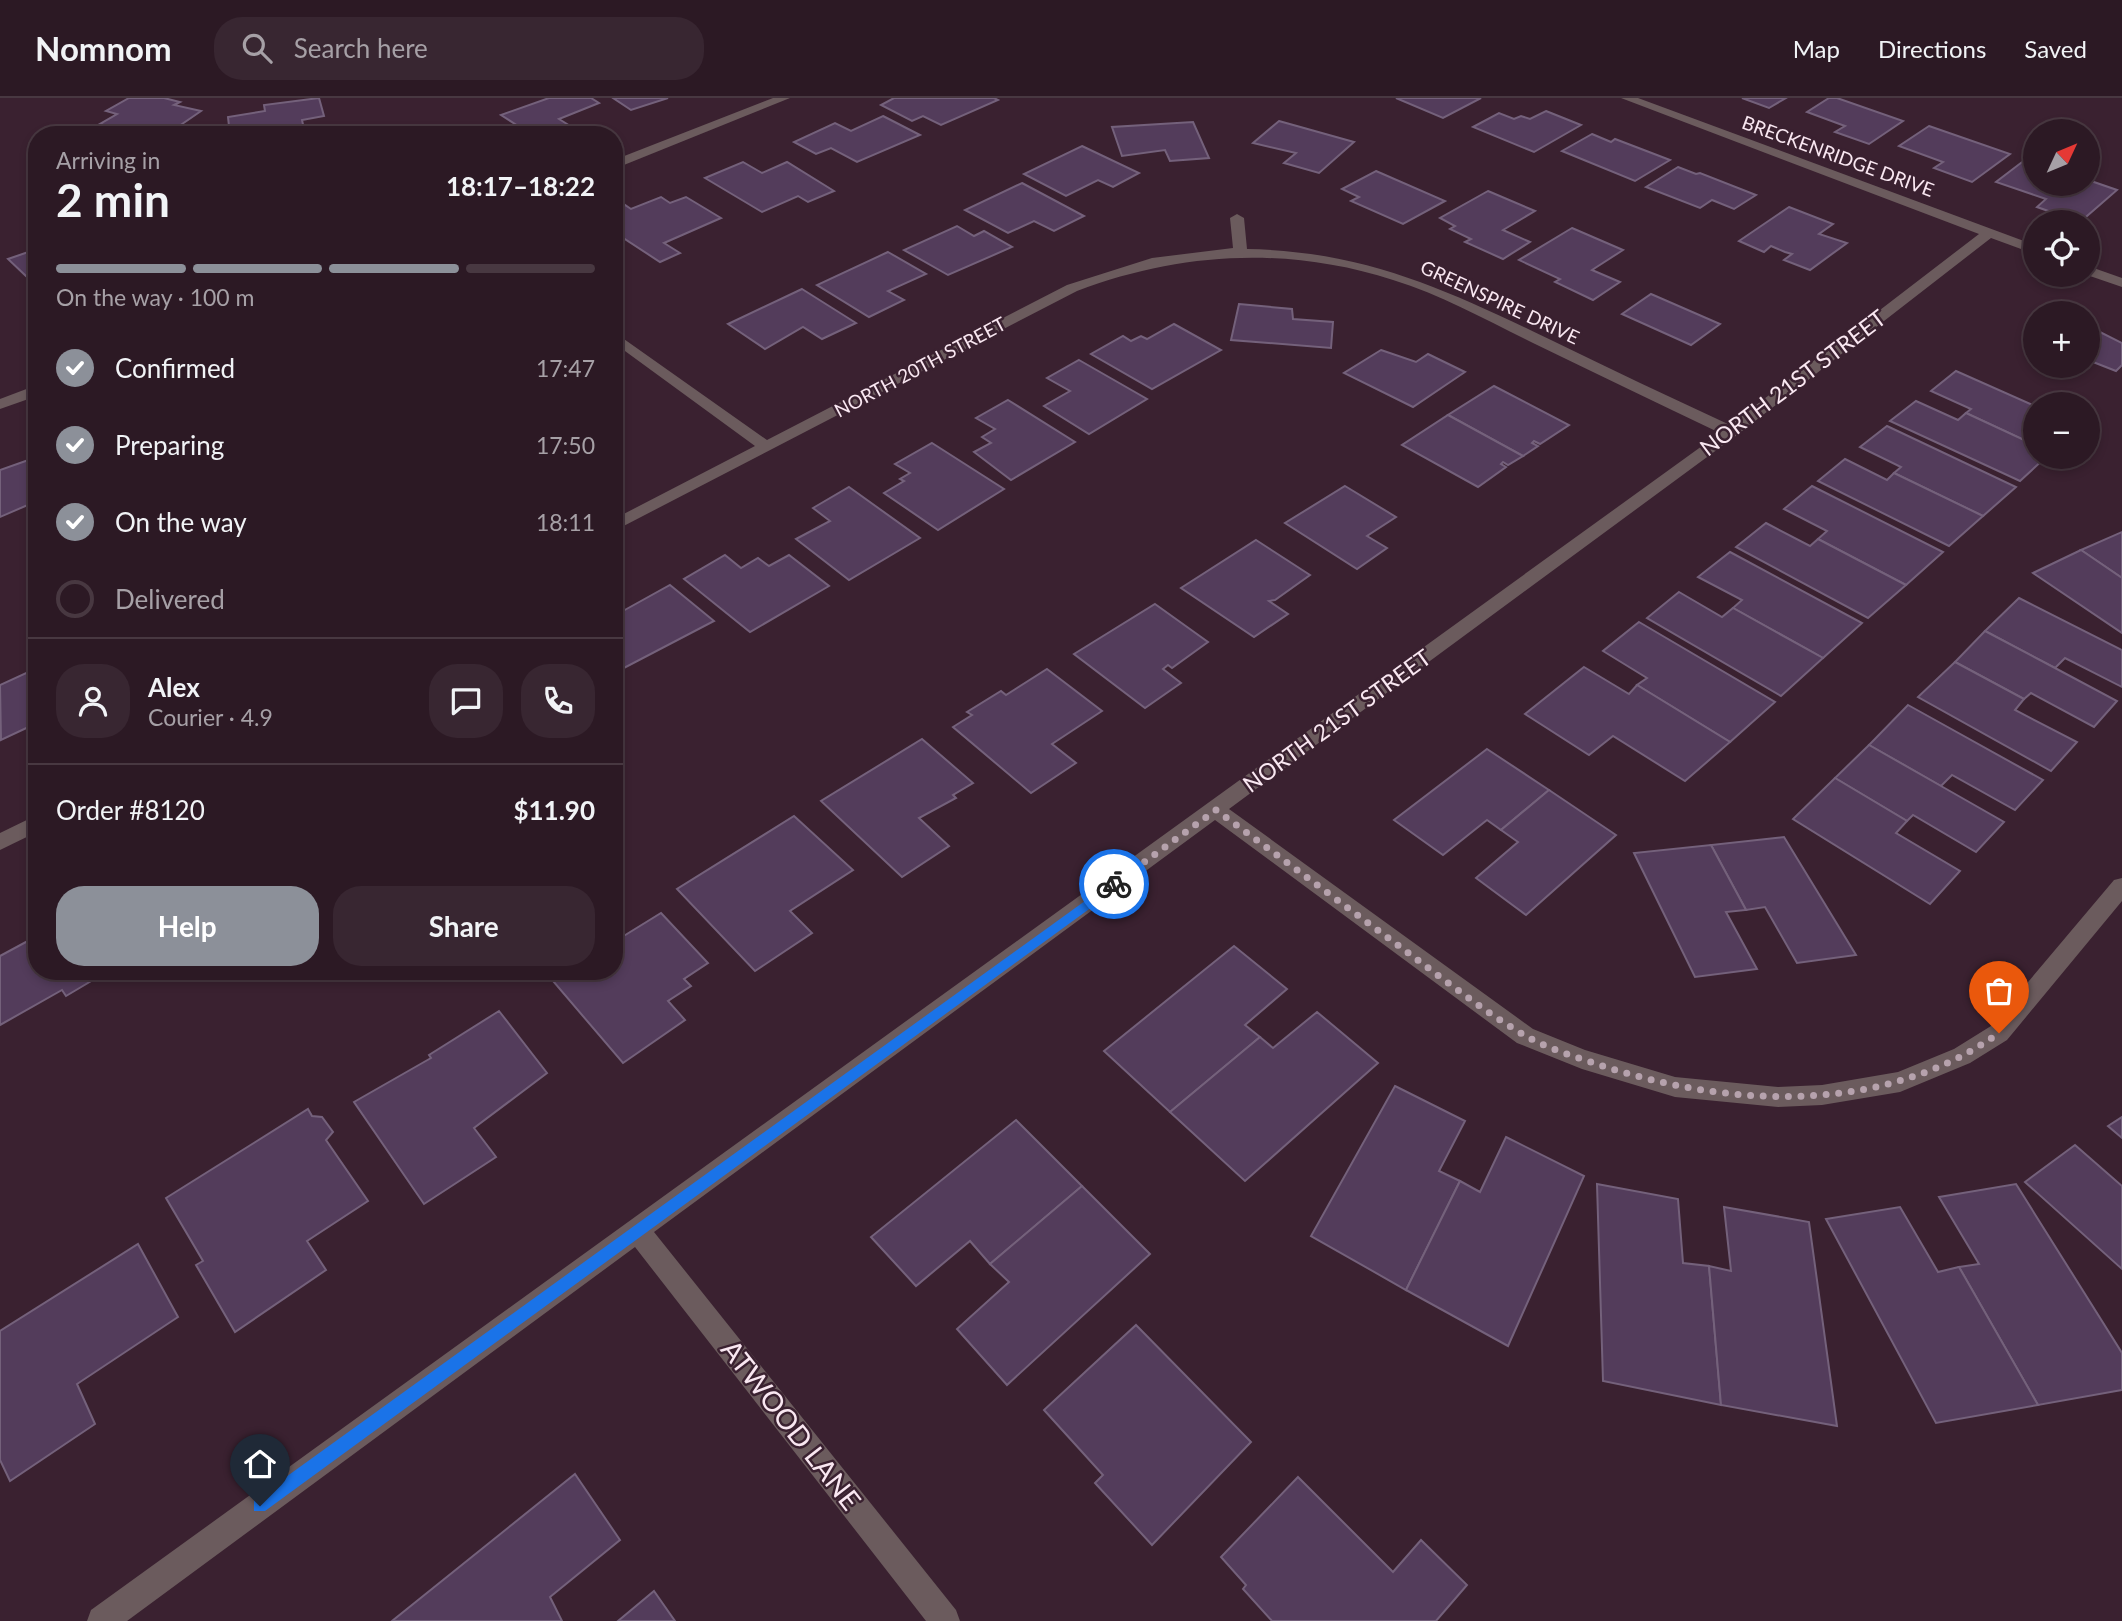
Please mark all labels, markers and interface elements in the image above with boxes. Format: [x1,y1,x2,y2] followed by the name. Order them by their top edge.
[214,17,704,80] search box
[35,28,172,68] text: Nomnom
[238,29,276,67] icon: search
[294,32,428,64] text: Search here
[1793,34,1840,63] text: Map
[1878,34,1986,63] text: Directions
[2024,34,2087,63] text: Saved
[1739,110,1937,201] street label: BRECKENRIDGE DRIVE
[2023,119,2100,196] north arrow
[2023,119,2100,469] map controls
[56,146,160,174] text: Arriving in
[446,170,595,202] text: 18:17–18:22
[56,172,170,227] text: 2 min
[2023,210,2100,287] button: locate
[1417,255,1583,348] street label: GREENSPIRE DRIVE
[56,283,255,311] text: On the way · 100 m
[2023,301,2100,378] button: +
[1694,303,1891,461] street label: NORTH 21ST STREET
[830,312,1009,422] street label: NORTH 20TH STREET
[56,349,94,387] icon: check
[115,352,235,384] text: Confirmed
[536,354,595,382] text: 17:47
[2023,392,2100,469] button: −
[56,426,94,464] icon: check
[115,429,224,461] text: Preparing
[536,431,595,459] text: 17:50
[56,503,94,541] icon: check
[115,506,247,538] text: On the way
[536,508,595,536] text: 18:11
[115,583,225,615] text: Delivered
[1237,642,1436,798] street label: NORTH 21ST STREET
[56,664,130,738] button: person
[429,664,503,738] button: chat
[521,664,595,738] button: phone
[148,671,200,703] text: Alex
[148,703,273,731] text: Courier · 4.9
[56,794,205,826] text: Order #8120
[513,794,595,826] text: $11.90
[1079,849,1149,919] courier
[1095,865,1133,903] icon: bike
[56,886,319,966] button: Help
[333,886,595,966] button: Share
[1969,961,2029,1033] pin
[1980,972,2018,1010] icon: bag
[715,1333,869,1516] street label: ATWOOD LANE
[230,1434,290,1506] pin
[241,1445,279,1483] icon: home

